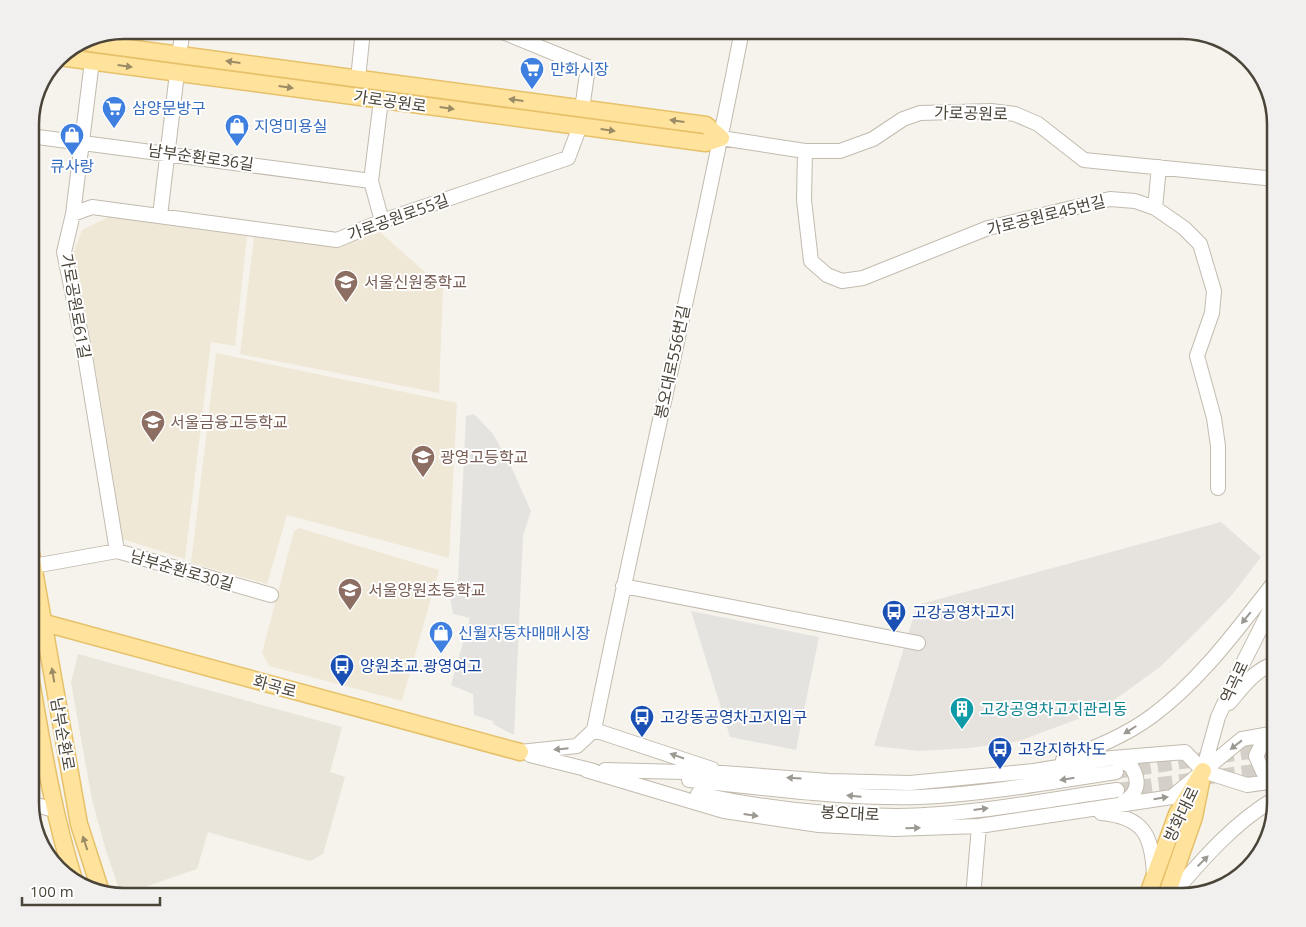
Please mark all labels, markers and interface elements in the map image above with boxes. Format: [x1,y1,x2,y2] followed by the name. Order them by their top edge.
[519,56,545,90] supermarket icon: 만화시장
[225,58,241,66] one-way arrow
[550,58,609,80] place label: 만화시장
[117,62,133,70] one-way arrow
[278,83,294,91] one-way arrow
[352,85,428,117] street label: 가로공원로
[101,95,127,129] supermarket icon: 삼양문방구
[507,95,523,103] one-way arrow
[132,97,206,119] place label: 삼양문방구
[934,101,1008,125] street label: 가로공원로
[439,105,455,113] one-way arrow
[224,113,250,147] shop icon: 지영미용실
[254,115,328,137] place label: 지영미용실
[668,117,684,125] one-way arrow
[59,122,85,156] shop icon: 큐사랑
[600,126,616,134] one-way arrow
[147,139,255,175] street label: 남부순환로36길
[50,155,94,177] place label: 큐사랑
[344,188,452,246] street label: 가로공원로55길
[984,190,1108,240] street label: 가로공원로45번길
[56,252,96,360] street label: 가로공원로61길
[333,269,359,303] school or university icon: 서울신원중학교
[364,271,467,293] place label: 서울신원중학교
[649,303,695,421] street label: 봉오대로556번길
[140,409,166,443] school or university icon: 서울금융고등학교
[170,411,288,433] place label: 서울금융고등학교
[410,444,436,478] school or university icon: 광영고등학교
[440,446,528,468] place label: 광영고등학교
[128,545,236,595] street label: 남부순환로30길
[337,577,363,611] school or university icon: 서울양원초등학교
[368,579,486,601] place label: 서울양원초등학교
[881,599,907,633] bus stop icon: 고강공영차고지
[912,601,1015,623] place label: 고강공영차고지
[1240,611,1251,624] one-way arrow
[428,620,454,654] shop icon: 신월자동차매매시장
[458,622,591,644] place label: 신월자동차매매시장
[329,653,355,687] bus stop icon: 양원초교.광영여고
[360,655,482,677] place label: 양원초교.광영여고
[1215,657,1253,707] street label: 역곡로
[48,667,56,683] one-way arrow
[251,670,299,702] street label: 화곡로
[46,696,80,772] street label: 남부순환로
[949,696,975,730] building icon: 고강공영차고지관리동
[980,698,1127,720] place label: 고강공영차고지관리동
[629,704,655,738] bus stop icon: 고강동공영차고지입구
[660,706,807,728] place label: 고강동공영차고지입구
[1123,725,1136,735] one-way arrow
[987,736,1013,770] bus stop icon: 고강지하차도
[1018,738,1107,760] place label: 고강지하차도
[1230,739,1243,750] one-way arrow
[552,745,568,753] one-way arrow
[669,752,684,759] one-way arrow
[786,774,802,782] one-way arrow
[1059,775,1075,783] one-way arrow
[1158,782,1204,845] street label: 방화대로
[845,792,861,800] one-way arrow
[1153,794,1169,802] one-way arrow
[820,800,880,826] street label: 봉오대로
[973,805,989,813] one-way arrow
[744,811,760,819] one-way arrow
[905,824,921,832] one-way arrow
[81,835,88,850] one-way arrow
[1196,855,1208,867] one-way arrow
[22,874,160,906] scale bar
[30,881,74,901] text: 100 m

